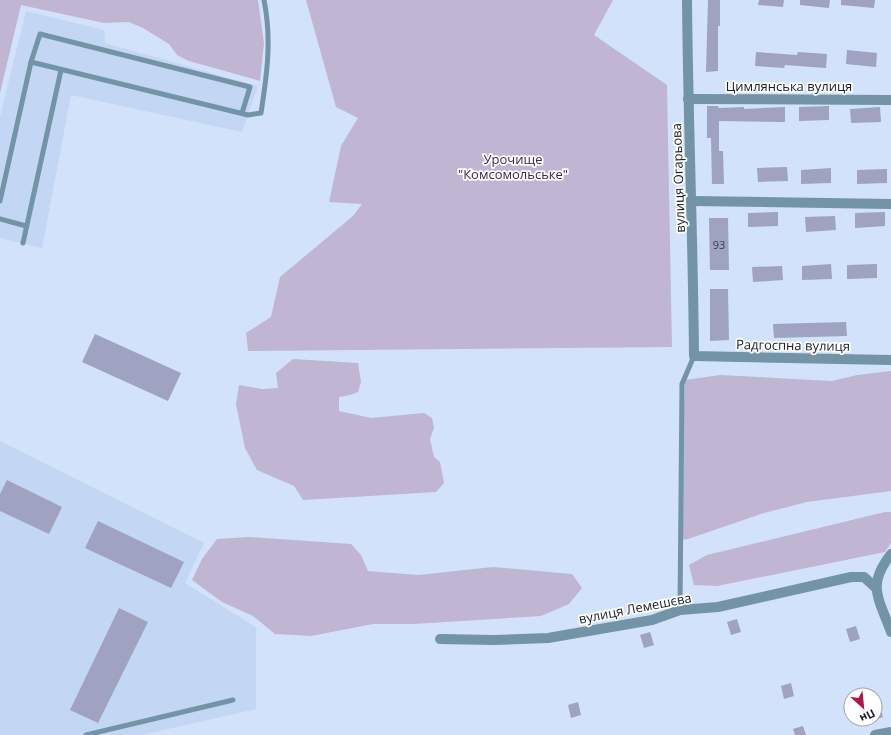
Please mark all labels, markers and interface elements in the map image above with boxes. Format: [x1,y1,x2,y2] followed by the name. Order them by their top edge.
[726,77,852,95] street label: Цимлянська вулиця
[667,123,689,233] street label: вулиця Огарьова
[458,150,568,183] park label: Урочище "Комсомольське"
[713,237,725,252] house number: 93
[736,335,850,355] street label: Радгоспна вулиця
[577,588,693,628] street label: вулиця Лемешєва
[843,687,883,727] north arrow
[857,706,878,727] text: Пн

